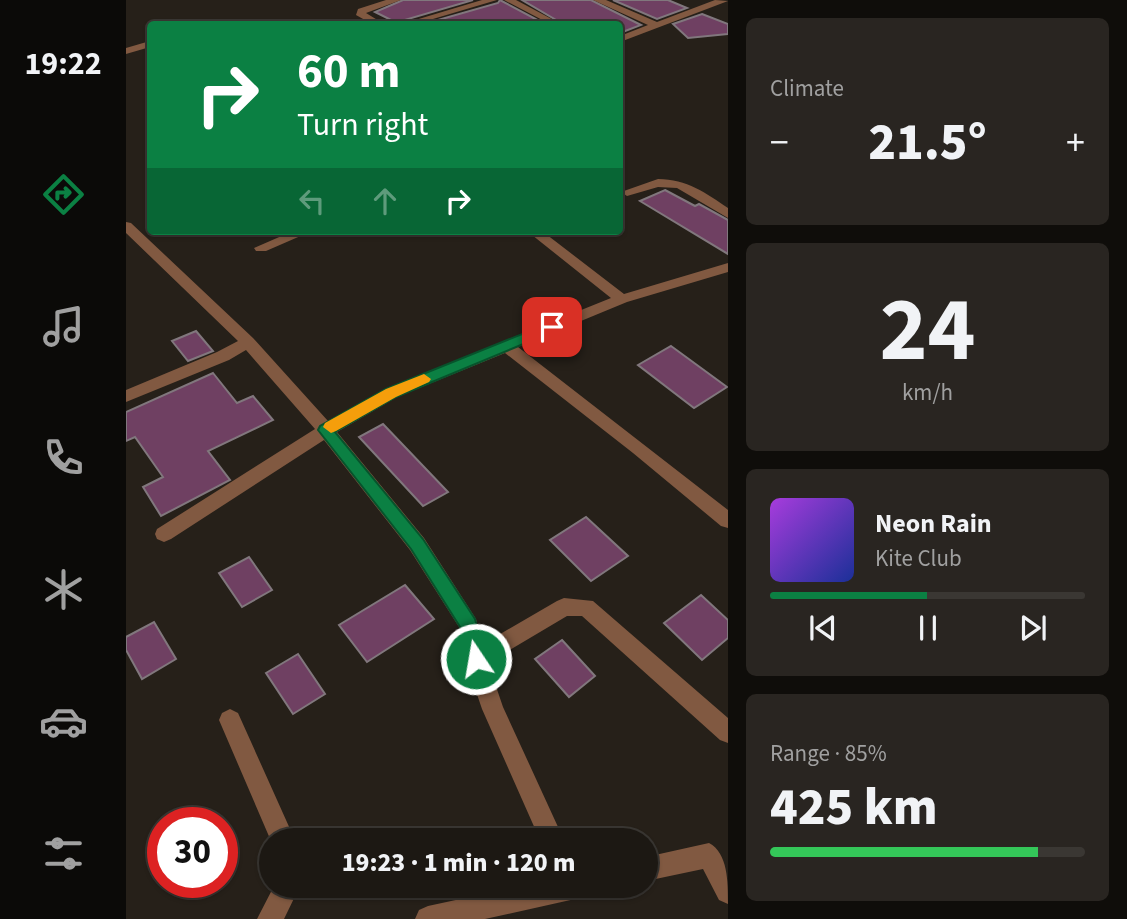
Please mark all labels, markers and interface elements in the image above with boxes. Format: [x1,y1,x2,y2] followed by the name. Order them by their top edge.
[297,37,401,107] text: 60 m
[24,41,102,87] text: 19:22
[182,49,273,140] icon: right
[770,72,844,105] text: Climate
[297,102,428,148] text: Turn right
[868,106,987,180] text: 21.5°
[770,116,789,170] text: −
[1066,116,1085,170] text: +
[39,170,88,219] icon: directions
[293,182,331,220] icon: left
[366,182,404,220] icon: ahead
[439,182,477,220] icon: right
[879,266,976,395] text: 24
[522,297,582,357] pin
[39,302,88,351] icon: music
[533,308,571,346] icon: arrive
[902,376,953,409] text: km/h
[39,433,88,482] icon: phone
[875,505,992,542] text: Neon Rain
[875,542,962,575] text: Kite Club
[39,565,88,614] icon: climate
[804,609,842,647] icon: previous
[909,609,947,647] icon: pause
[1014,609,1052,647] icon: next
[439,622,513,696] position arrow
[39,697,88,746] icon: car
[770,737,887,770] text: Range · 85%
[770,771,938,845] text: 425 km
[147,807,238,898] speed limit sign: 30
[39,829,88,878] icon: filters
[342,844,575,881] text: 19:23 · 1 min · 120 m

